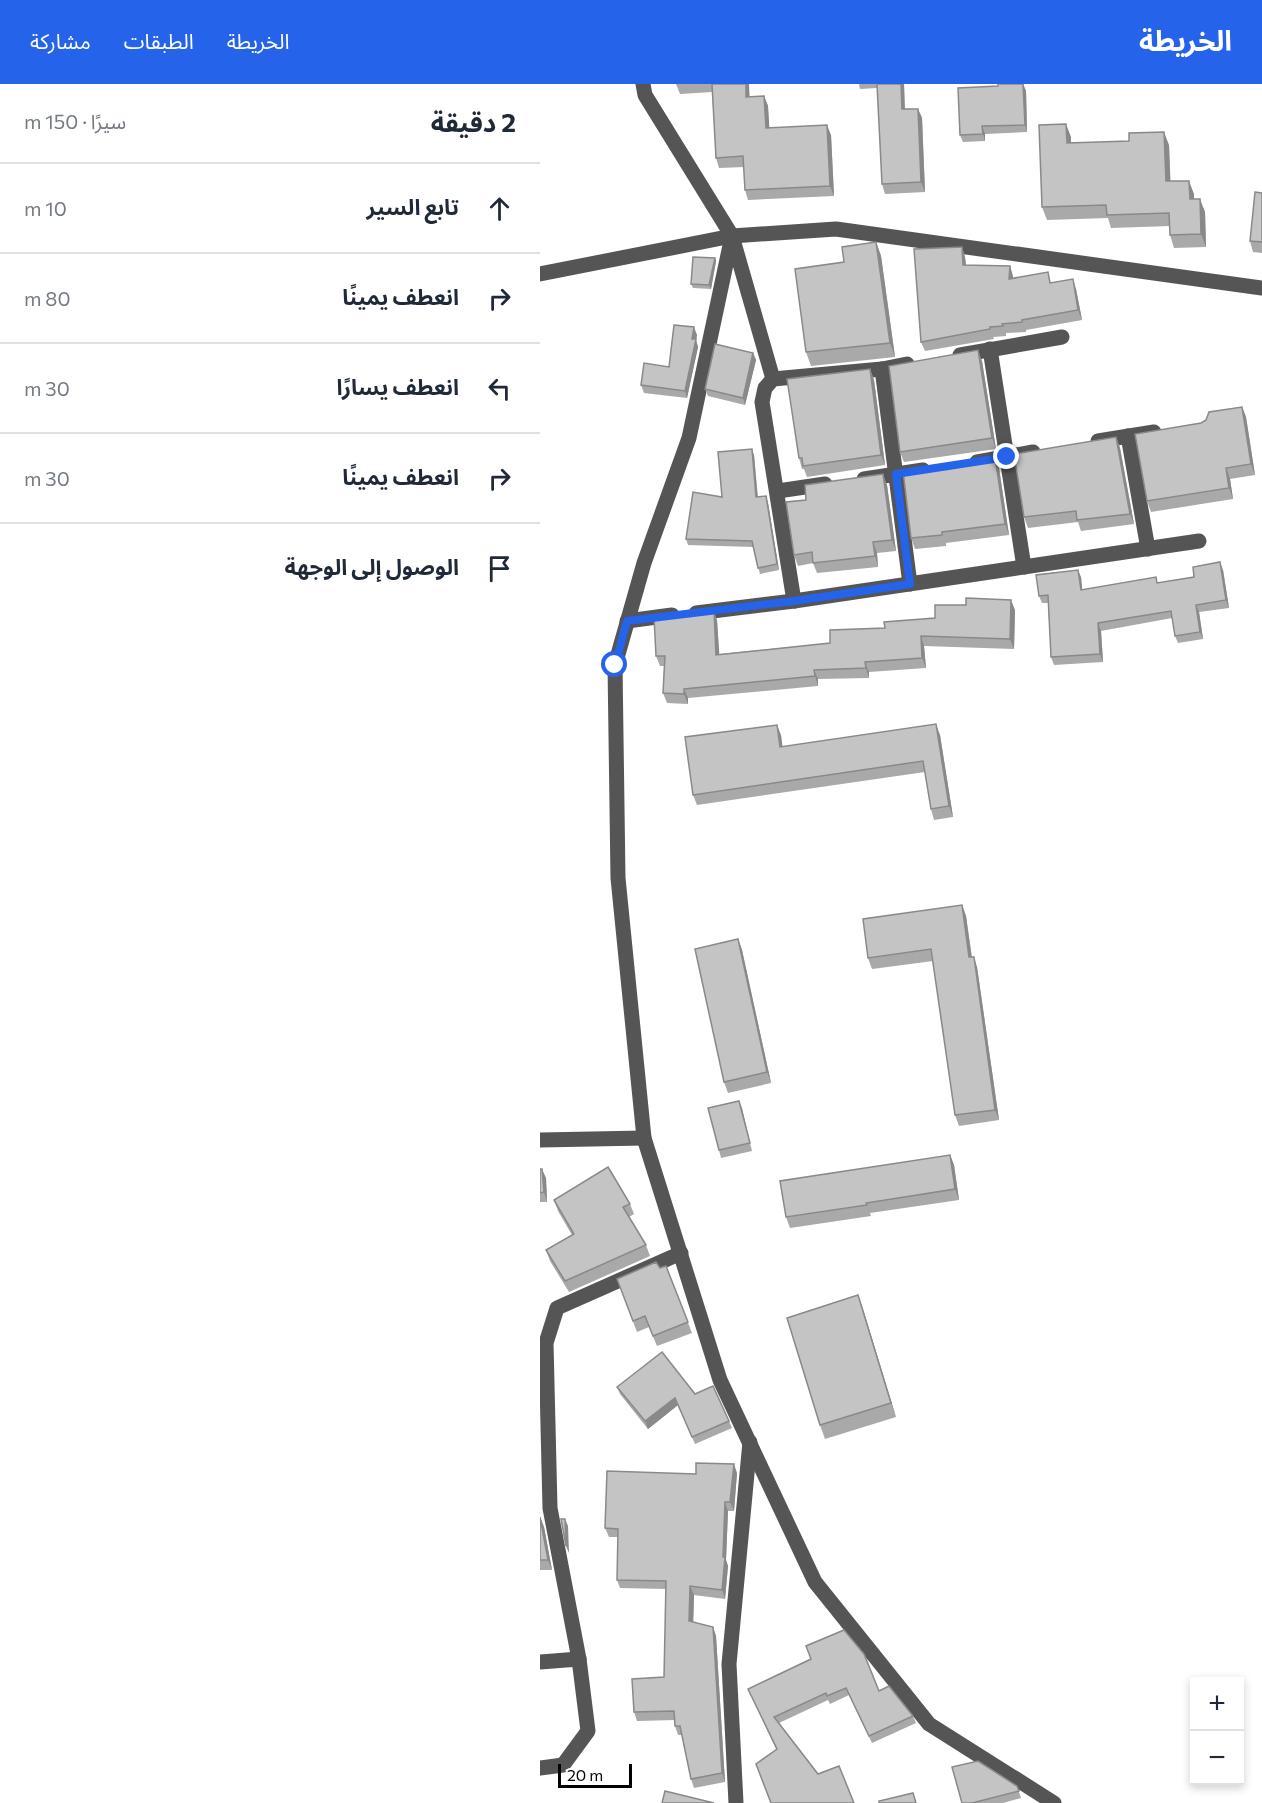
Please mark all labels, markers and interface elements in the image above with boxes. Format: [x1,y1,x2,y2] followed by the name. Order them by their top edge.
[1139,23,1232,57] text: الخريطة
[30,28,91,53] text: مشاركة
[124,28,194,53] text: الطبقات
[227,28,290,53] text: الخريطة
[431,106,516,137] text: 2 دقيقة
[24,109,126,133] text: سيرًا · 150 m
[483,192,516,225] icon: ahead
[367,193,459,220] text: تابع السير
[24,196,67,220] text: 10 m
[483,282,516,315] icon: right
[342,283,459,310] text: انعطف يمينًا
[24,286,71,310] text: 80 m
[483,372,516,405] icon: left
[337,373,459,400] text: انعطف يسارًا
[24,376,70,400] text: 30 m
[993,443,1019,469] route end
[483,462,516,495] icon: right
[342,463,459,490] text: انعطف يمينًا
[24,466,70,490] text: 30 m
[483,552,516,585] icon: arrive
[284,553,459,580] text: الوصول إلى الوجهة
[601,651,627,677] route start
[1190,1677,1244,1785] map controls
[1190,1677,1244,1731] button: +
[1190,1731,1244,1785] button: −
[558,1761,632,1788] scale bar
[567,1765,603,1784] text: 20 m

